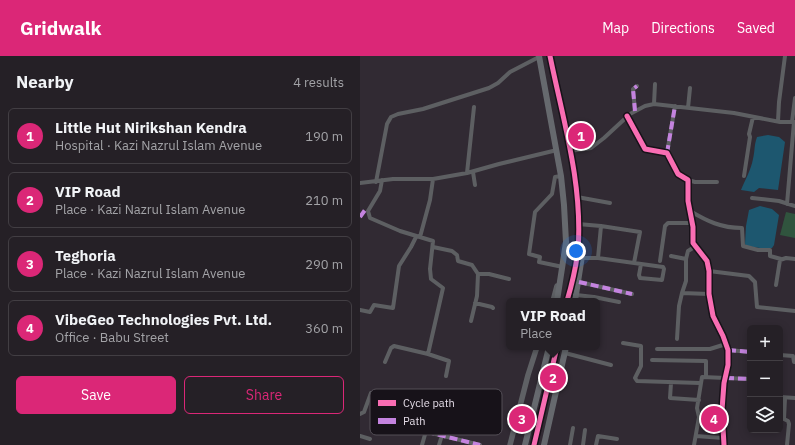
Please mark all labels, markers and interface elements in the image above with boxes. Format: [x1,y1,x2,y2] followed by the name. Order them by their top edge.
[20,16,102,40] text: Gridwalk
[602,19,629,37] text: Map
[651,19,715,37] text: Directions
[737,19,775,37] text: Saved
[16,71,74,93] text: Nearby
[293,74,344,91] text: 4 results
[55,118,247,137] text: Little Hut Nirikshan Kendra
[568,121,594,151] pin: 1
[26,128,34,145] text: 1
[305,128,343,145] text: 190 m
[55,137,262,154] text: Hospital · Kazi Nazrul Islam Avenue
[55,182,121,201] text: VIP Road
[26,192,34,209] text: 2
[305,192,343,209] text: 210 m
[55,201,245,218] text: Place · Kazi Nazrul Islam Avenue
[566,241,586,261] your location
[55,246,116,265] text: Teghoria
[26,256,34,273] text: 3
[305,256,343,273] text: 290 m
[55,265,245,282] text: Place · Kazi Nazrul Islam Avenue
[506,298,600,350] popup
[520,306,586,325] text: VIP Road
[55,310,272,329] text: VibeGeo Technologies Pvt. Ltd.
[26,320,34,337] text: 4
[305,320,343,337] text: 360 m
[520,325,552,342] text: Place
[747,325,783,433] map controls
[747,325,783,361] button: +
[55,329,169,346] text: Office · Babu Street
[747,361,783,397] button: −
[540,363,566,393] pin: 2
[16,376,176,414] button: Save
[184,376,344,414] button: Share
[370,389,502,435] legend
[403,396,455,410] text: Cycle path
[747,397,783,433] button: layers
[509,404,535,434] pin: 3
[701,404,727,434] pin: 4
[403,414,426,428] text: Path

